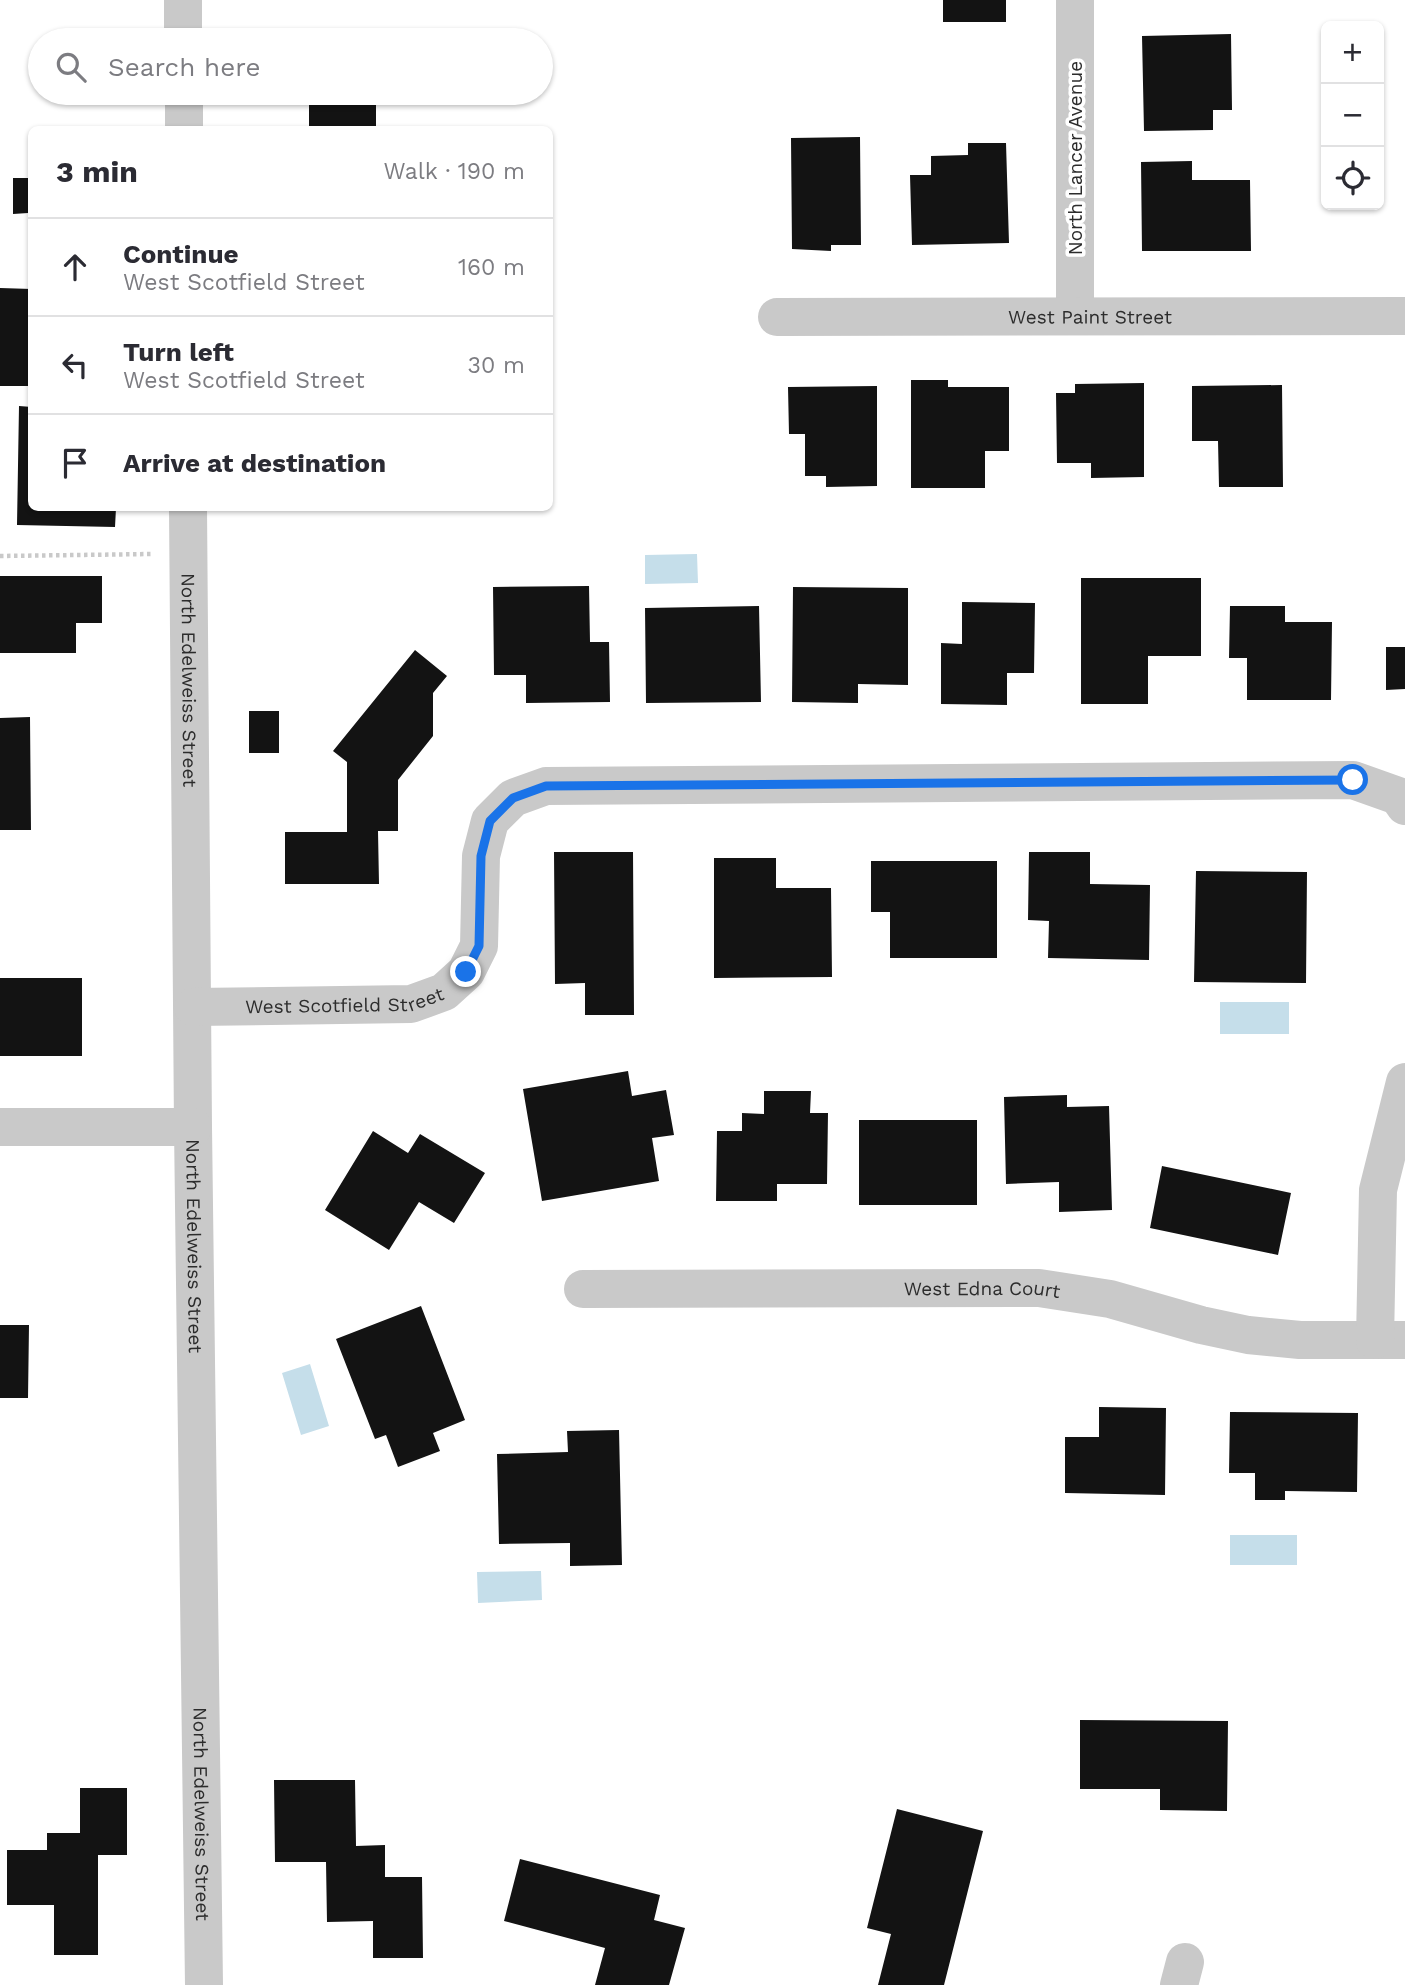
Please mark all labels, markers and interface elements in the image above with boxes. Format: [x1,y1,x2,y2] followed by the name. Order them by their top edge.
[1321,21,1384,210] map controls
[1321,21,1384,84] button: +
[28,28,553,105] search box
[52,48,90,86] icon: search
[108,52,260,82] text: Search here
[1064,61,1087,255] street label: North Lancer Avenue
[1321,84,1384,147] button: −
[1321,147,1384,210] button: locate
[56,154,138,189] text: 3 min
[384,158,525,185] text: Walk · 190 m
[123,239,239,269] text: Continue
[56,248,94,286] icon: ahead
[458,254,525,281] text: 160 m
[123,269,365,296] text: West Scotfield Street
[1008,305,1172,328] street label: West Paint Street
[123,337,234,367] text: Turn left
[56,346,94,384] icon: left
[468,352,525,379] text: 30 m
[123,367,365,394] text: West Scotfield Street
[56,444,94,482] icon: arrive
[123,448,386,478] text: Arrive at destination
[177,573,202,787] street label: North Edelweiss Street
[1337,764,1368,795] route start
[450,956,481,987] route end
[245,982,447,1018] street label: West Scotfield Street
[182,1139,207,1353] street label: North Edelweiss Street
[904,1276,1062,1303] street label: West Edna Court
[189,1707,215,1921] street label: North Edelweiss Street

